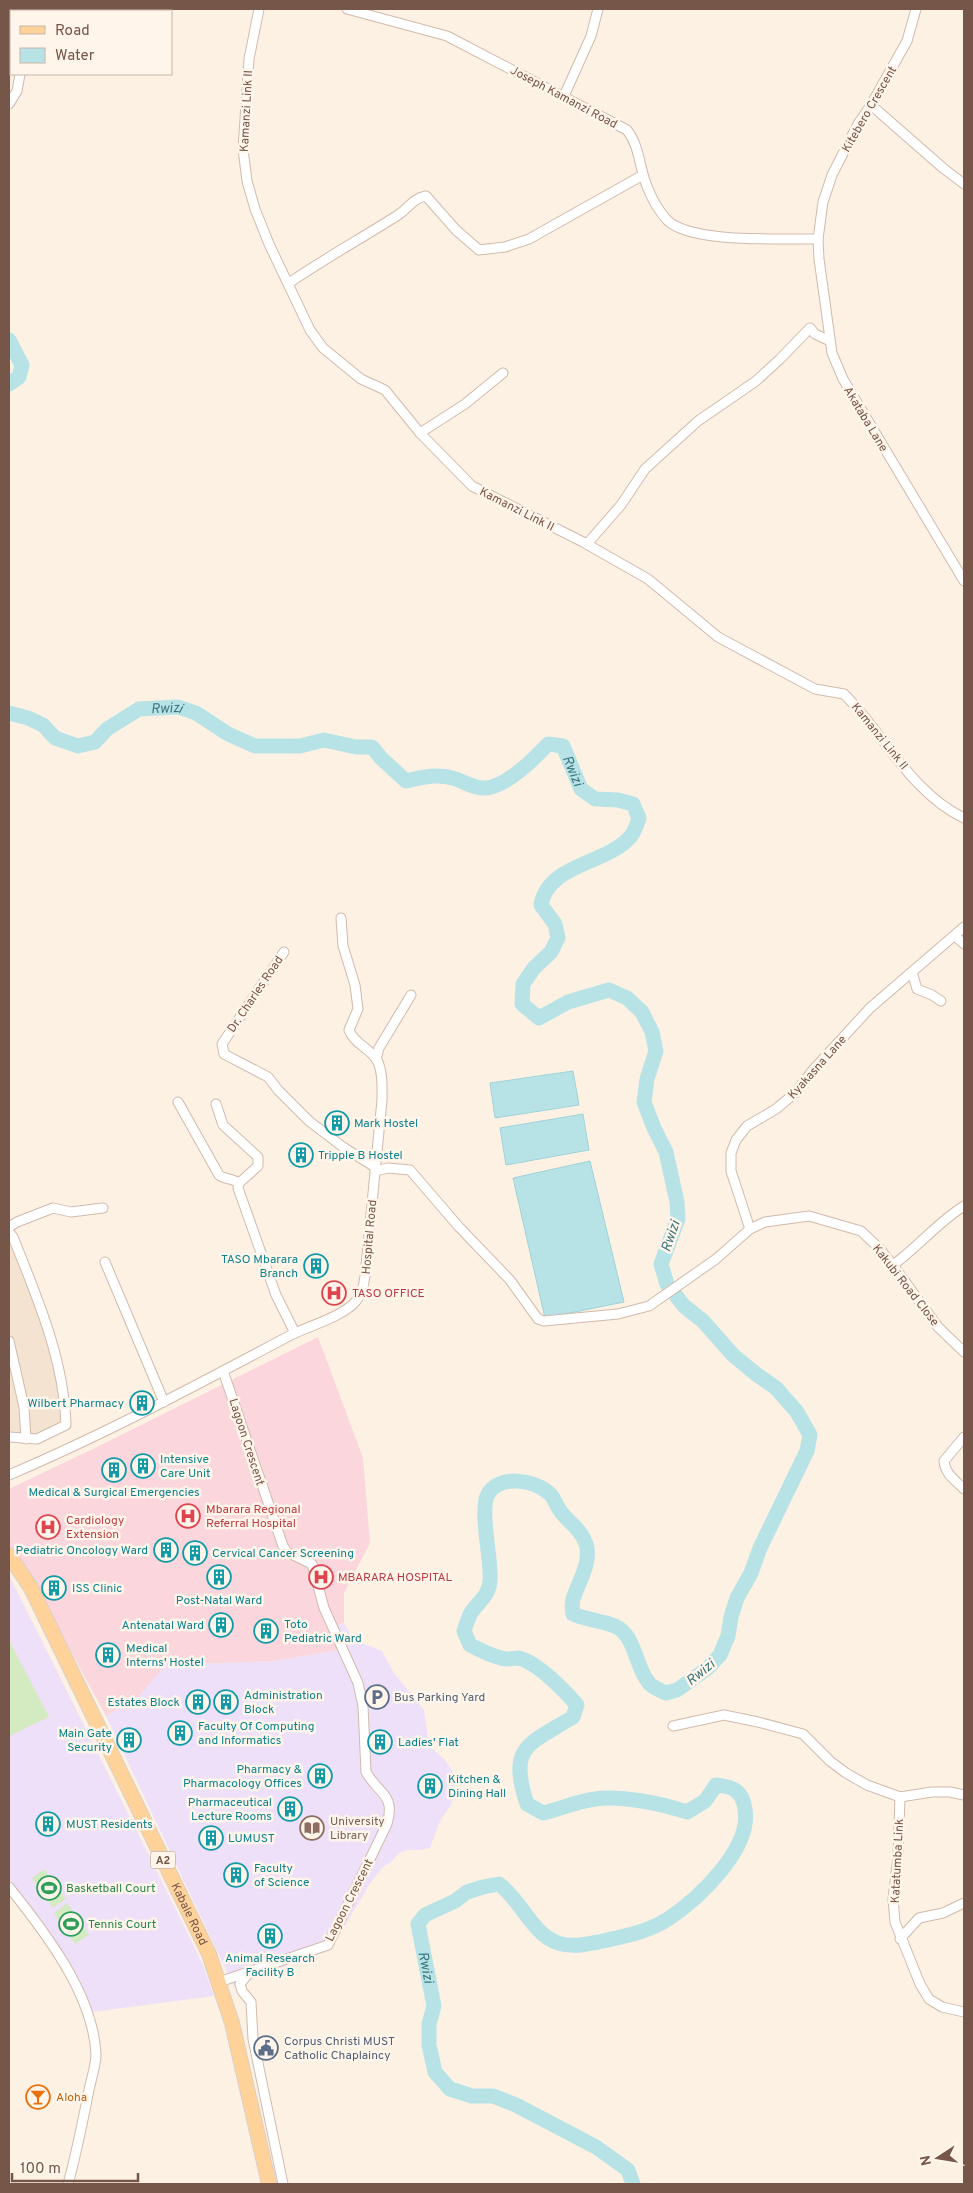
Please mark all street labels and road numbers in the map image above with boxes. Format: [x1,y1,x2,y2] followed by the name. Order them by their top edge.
[507,63,620,133] street label: Joseph Kamanzi Road
[839,63,901,156] street label: Kitebero Crescent
[237,70,257,152] street label: Kamanzi Link II
[839,384,891,455] street label: Akataba Lane
[476,484,557,536] street label: Kamanzi Link II
[847,700,911,774] street label: Kamanzi Link II
[224,953,287,1036] street label: Dr. Charles Road
[785,1032,851,1103] street label: Kyakasna Lane
[359,1199,381,1275] street label: Hospital Road
[868,1241,942,1330] street label: Kakubi Road Close
[224,1397,268,1488] street label: Lagoon Crescent
[888,1818,908,1904] street label: Katatumba Link
[150,1852,176,1868] road number: A2
[322,1856,378,1945] street label: Lagoon Crescent
[167,1880,211,1948] street label: Kabale Road

